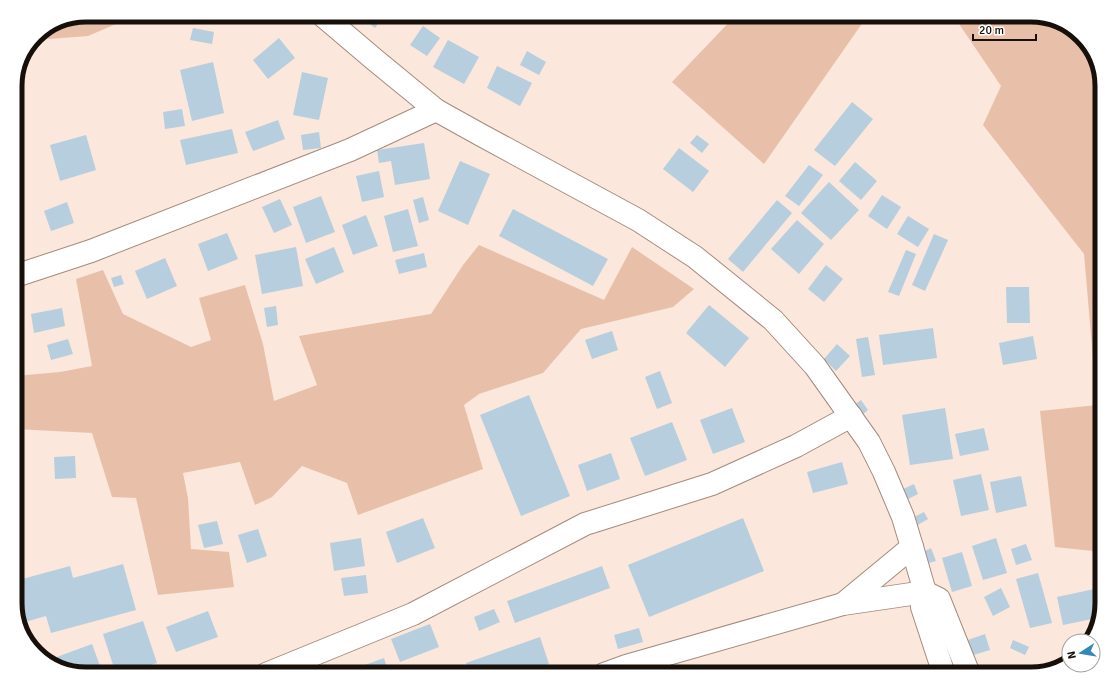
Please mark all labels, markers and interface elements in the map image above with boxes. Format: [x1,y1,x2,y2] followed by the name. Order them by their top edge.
[973,16,1036,42] scale bar
[979,23,1004,38] text: 20 m
[1061,633,1101,673] north arrow
[1065,650,1079,660] text: N

